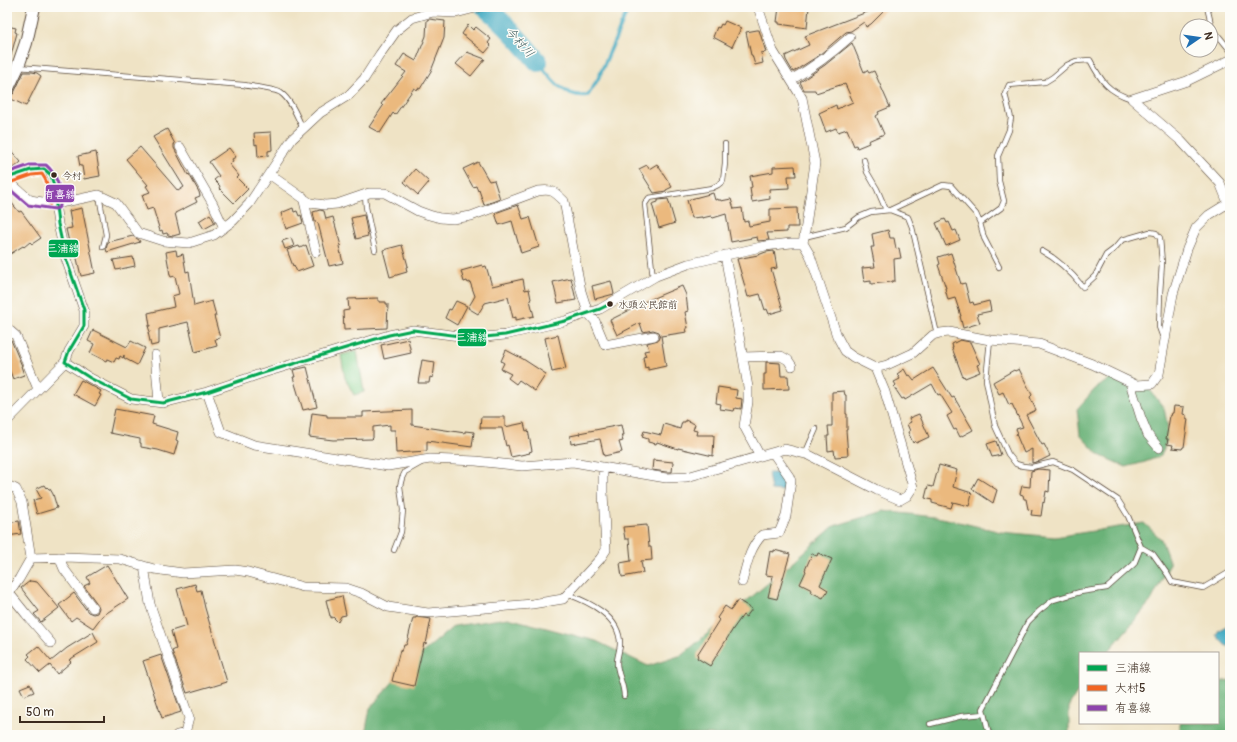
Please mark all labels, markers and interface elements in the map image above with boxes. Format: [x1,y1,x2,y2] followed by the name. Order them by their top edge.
[1179,18,1219,58] north arrow
[502,24,537,61] water label: 今村川
[1201,31,1216,41] text: N
[49,170,59,180] marker: 今村
[62,170,82,182] place label: 今村
[45,184,75,203] line badge: 有喜線
[44,188,77,201] text: 有喜線
[48,239,79,258] line badge: 三浦線
[47,242,80,255] text: 三浦線
[605,299,615,309] marker: 水頭公民館前
[618,299,678,311] place label: 水頭公民館前
[457,328,487,347] line badge: 三浦線
[456,331,489,344] text: 三浦線
[1079,652,1219,724] legend
[1115,661,1151,676] text: 三浦線
[1115,681,1146,696] text: 大村5
[20,698,104,724] scale bar
[1115,701,1151,716] text: 有喜線
[26,705,54,720] text: 50 m

